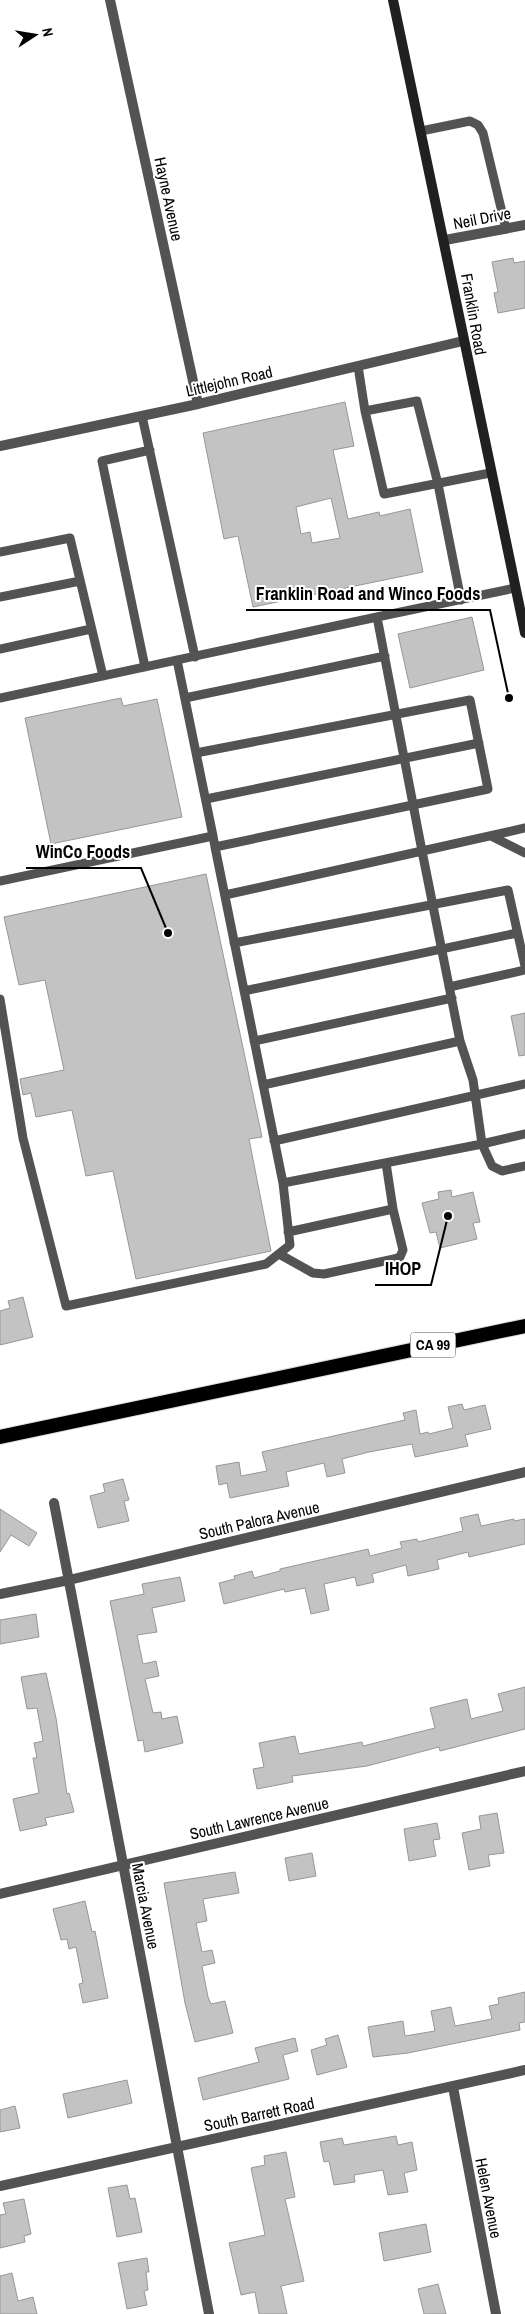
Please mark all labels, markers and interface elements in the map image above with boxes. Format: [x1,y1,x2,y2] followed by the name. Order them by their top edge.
[10,10,60,60] north arrow
[38,26,57,38] text: N
[149,155,189,243] street label: Hayne Avenue
[451,202,513,234] street label: Neil Drive
[456,272,492,356] street label: Franklin Road
[184,360,274,402] street label: Littlejohn Road
[246,577,490,610] callout: Franklin Road and Winco Foods
[256,581,480,606] text: Franklin Road and Winco Foods
[26,835,141,868] callout: WinCo Foods
[36,839,130,864] text: WinCo Foods
[375,1252,431,1285] callout: IHOP
[385,1256,421,1281] text: IHOP
[410,1332,456,1358] road number: CA 99
[197,1495,321,1545] street label: South Palora Avenue
[187,1791,331,1845] street label: South Lawrence Avenue
[127,1861,165,1951] street label: Marcia Avenue
[202,2092,316,2136] street label: South Barrett Road
[470,2156,508,2240] street label: Helen Avenue

